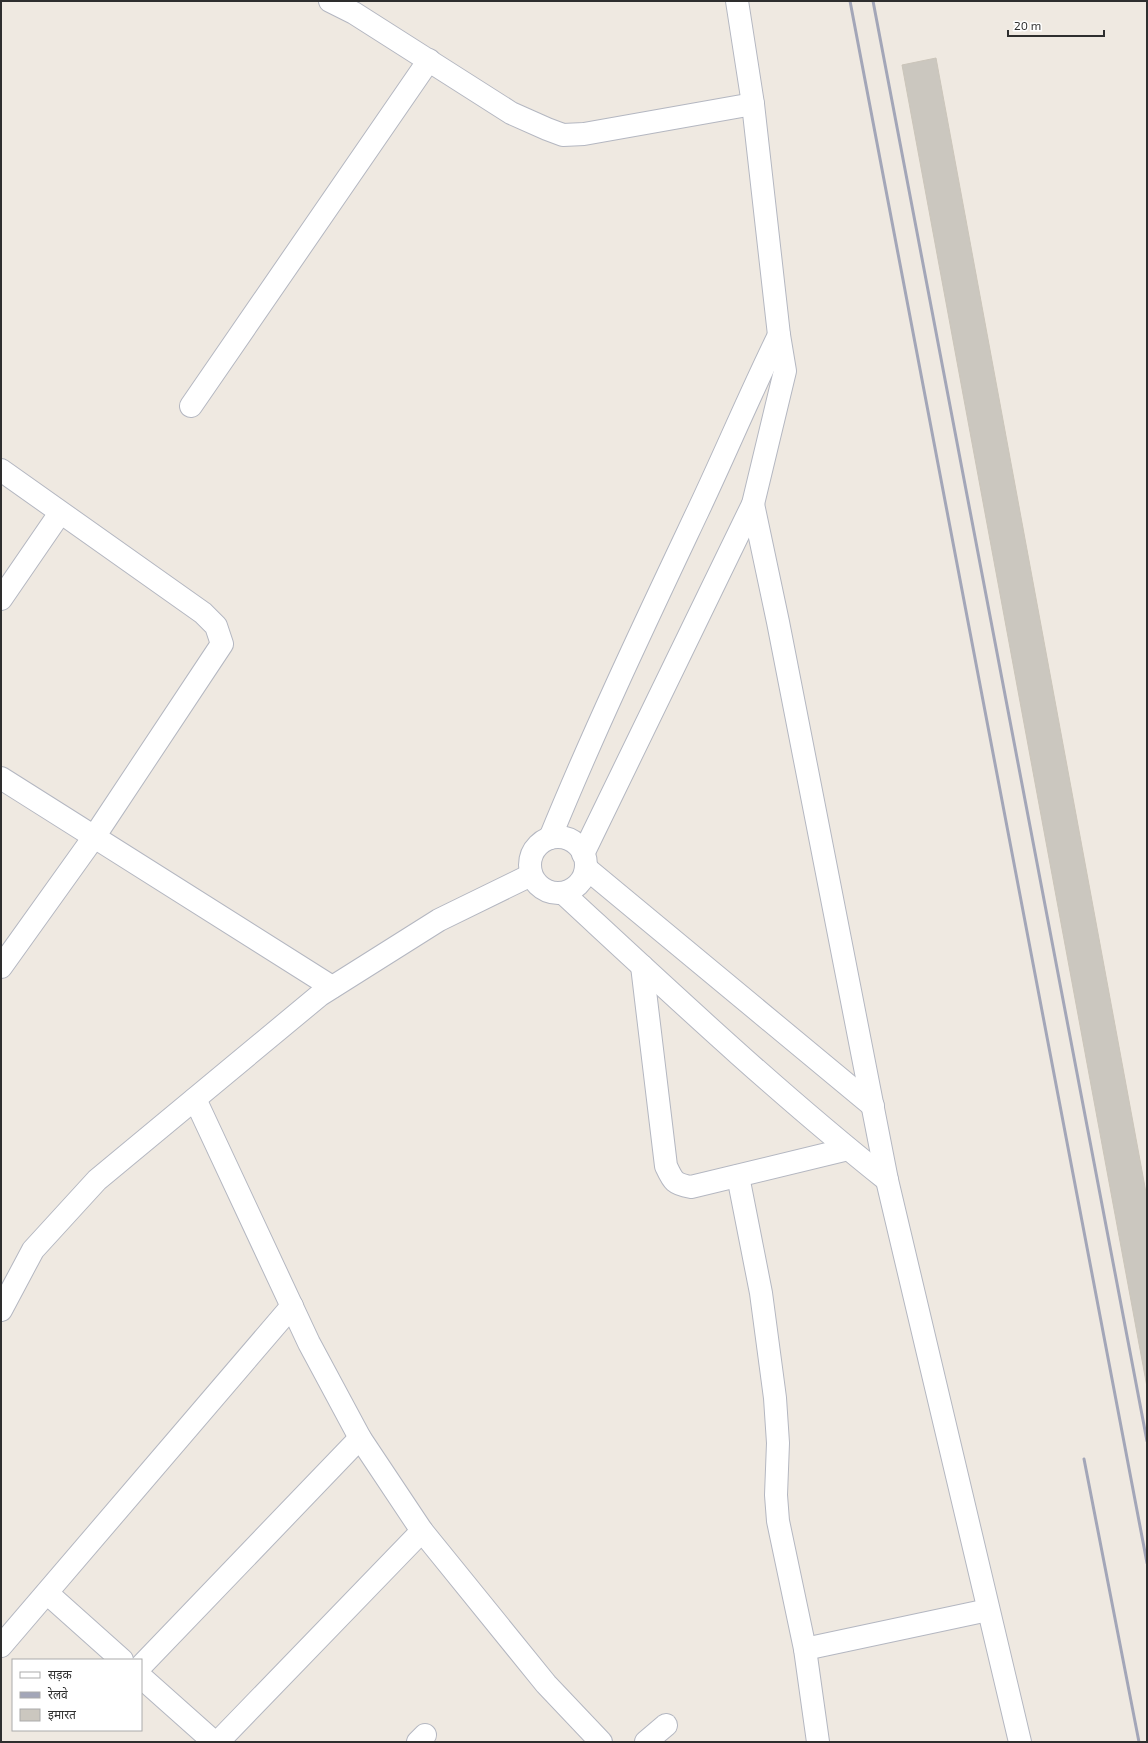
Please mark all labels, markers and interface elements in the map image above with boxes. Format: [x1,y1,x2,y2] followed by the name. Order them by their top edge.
[1008,12,1104,38] scale bar
[1014,18,1041,32] text: 20 m
[12,1659,142,1731] legend
[48,1667,73,1682] text: सड़क
[48,1687,68,1701] text: रेलवे
[48,1707,77,1722] text: इमारत

